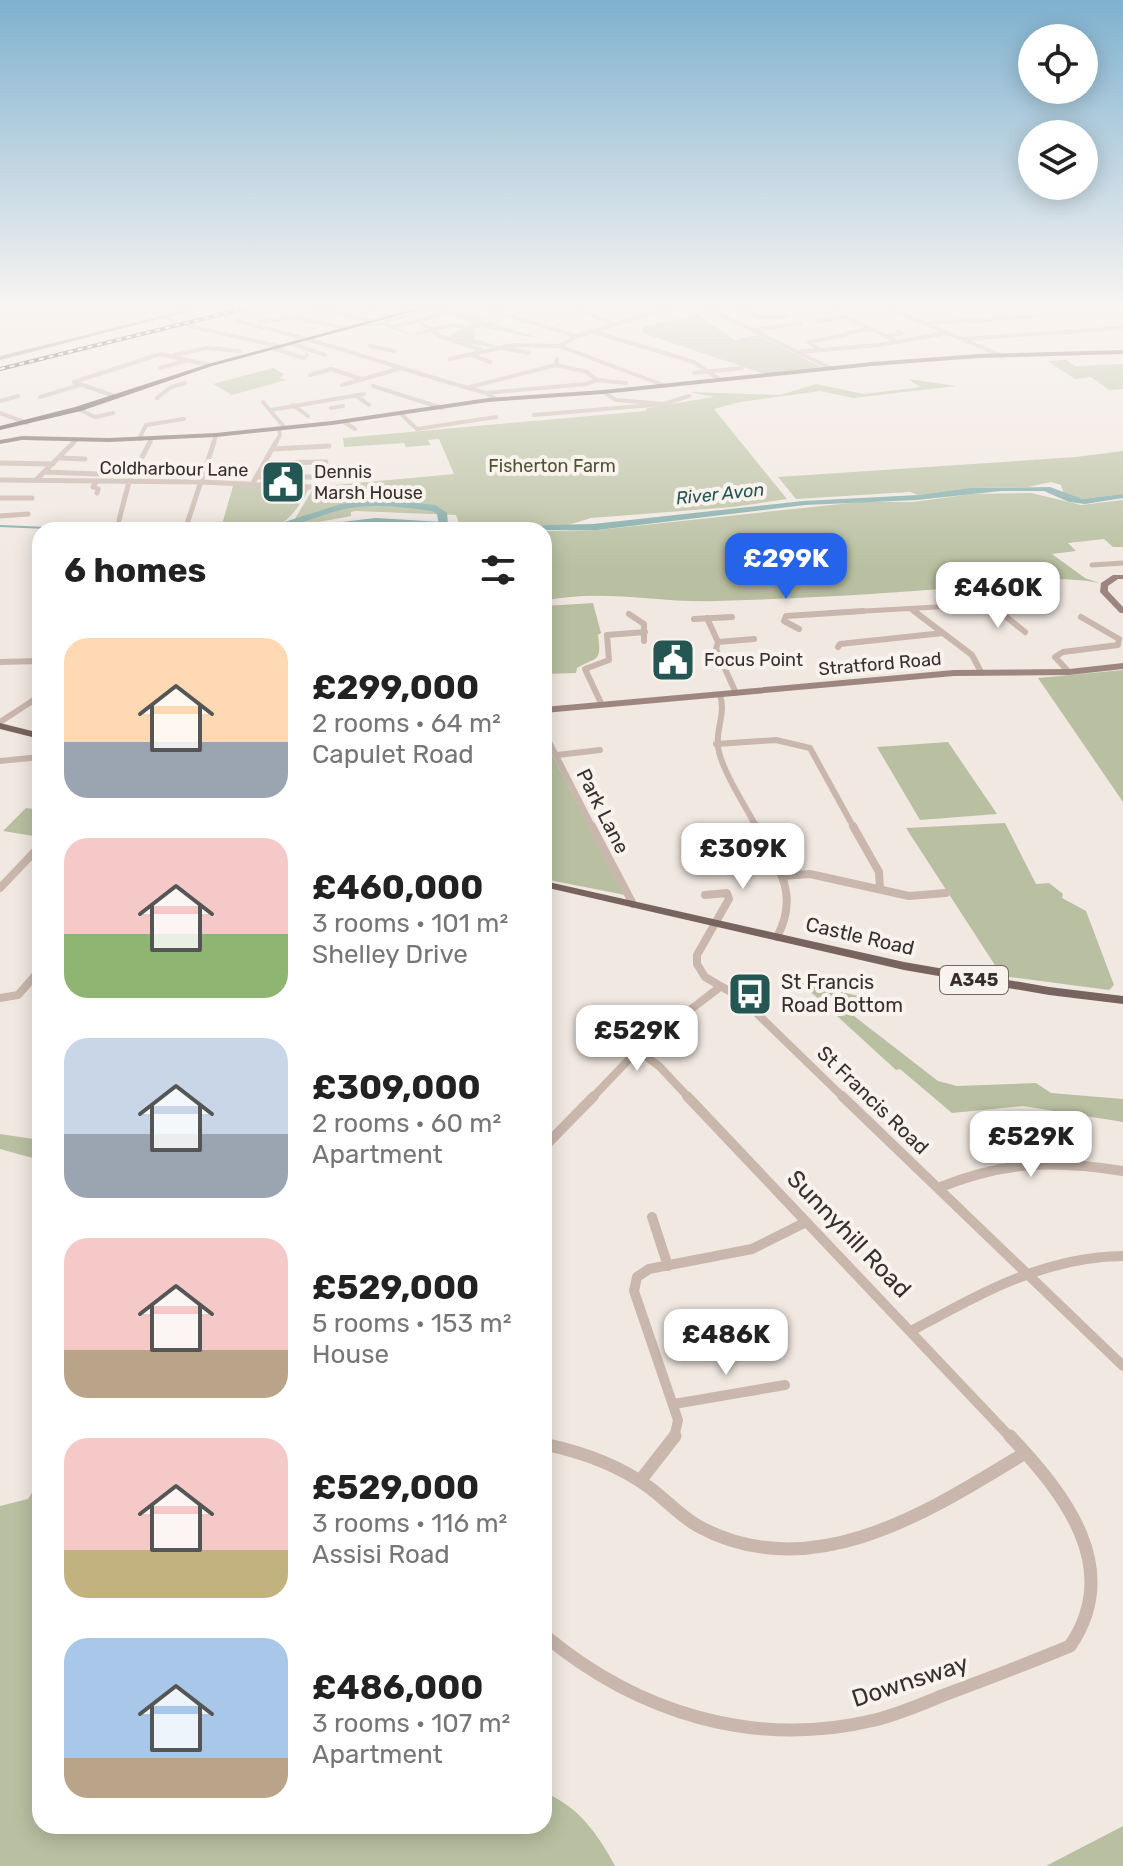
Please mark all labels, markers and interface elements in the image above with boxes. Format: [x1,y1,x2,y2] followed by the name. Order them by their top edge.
[1018,24,1098,200] map controls
[1018,24,1098,104] button: locate
[1018,120,1098,200] button: layers
[488,455,616,477] park label: Fisherton Farm
[99,457,249,481] street label: Coldharbour Lane
[259,458,307,506] public building icon: Dennis Marsh House
[314,461,423,504] place label: Dennis Marsh House
[675,478,765,510] water label: River Avon
[730,533,842,601] pin: £299K
[743,543,829,574] text: £299K
[476,548,520,592] icon: filters
[64,550,206,591] text: 6 homes
[942,562,1054,630] pin: £460K
[954,572,1042,603] text: £460K
[649,636,697,684] public building icon: Focus Point
[818,648,942,680] street label: Stratford Road
[704,649,803,671] place label: Focus Point
[312,667,479,708] text: £299,000
[128,670,224,766] icon: home
[312,708,501,739] text: 2 rooms · 64 m²
[312,739,474,770] text: Capulet Road
[571,765,635,857] street label: Park Lane
[687,823,799,891] pin: £309K
[699,833,787,864] text: £309K
[312,867,483,908] text: £460,000
[128,870,224,966] icon: home
[312,908,508,939] text: 3 rooms · 101 m²
[803,912,917,960] street label: Castle Road
[312,939,468,970] text: Shelley Drive
[940,966,1008,994] road number: A345
[726,970,774,1018] bus stop icon: St Francis Road Bottom
[781,970,903,1017] place label: St Francis Road Bottom
[581,1005,693,1073] pin: £529K
[594,1015,680,1046] text: £529K
[812,1041,934,1159] street label: St Francis Road
[312,1067,481,1108] text: £309,000
[128,1070,224,1166] icon: home
[312,1108,501,1139] text: 2 rooms · 60 m²
[975,1111,1087,1179] pin: £529K
[988,1121,1074,1152] text: £529K
[312,1139,443,1170] text: Apartment
[781,1165,917,1303] street label: Sunnyhill Road
[312,1267,479,1308] text: £529,000
[128,1270,224,1366] icon: home
[312,1308,512,1339] text: 5 rooms · 153 m²
[670,1309,782,1377] pin: £486K
[682,1319,770,1350] text: £486K
[312,1339,389,1370] text: House
[312,1467,479,1508] text: £529,000
[128,1470,224,1566] icon: home
[312,1508,507,1539] text: 3 rooms · 116 m²
[312,1539,450,1570] text: Assisi Road
[848,1649,972,1713] street label: Downsway
[312,1667,483,1708] text: £486,000
[128,1670,224,1766] icon: home
[312,1708,511,1739] text: 3 rooms · 107 m²
[312,1739,443,1770] text: Apartment

